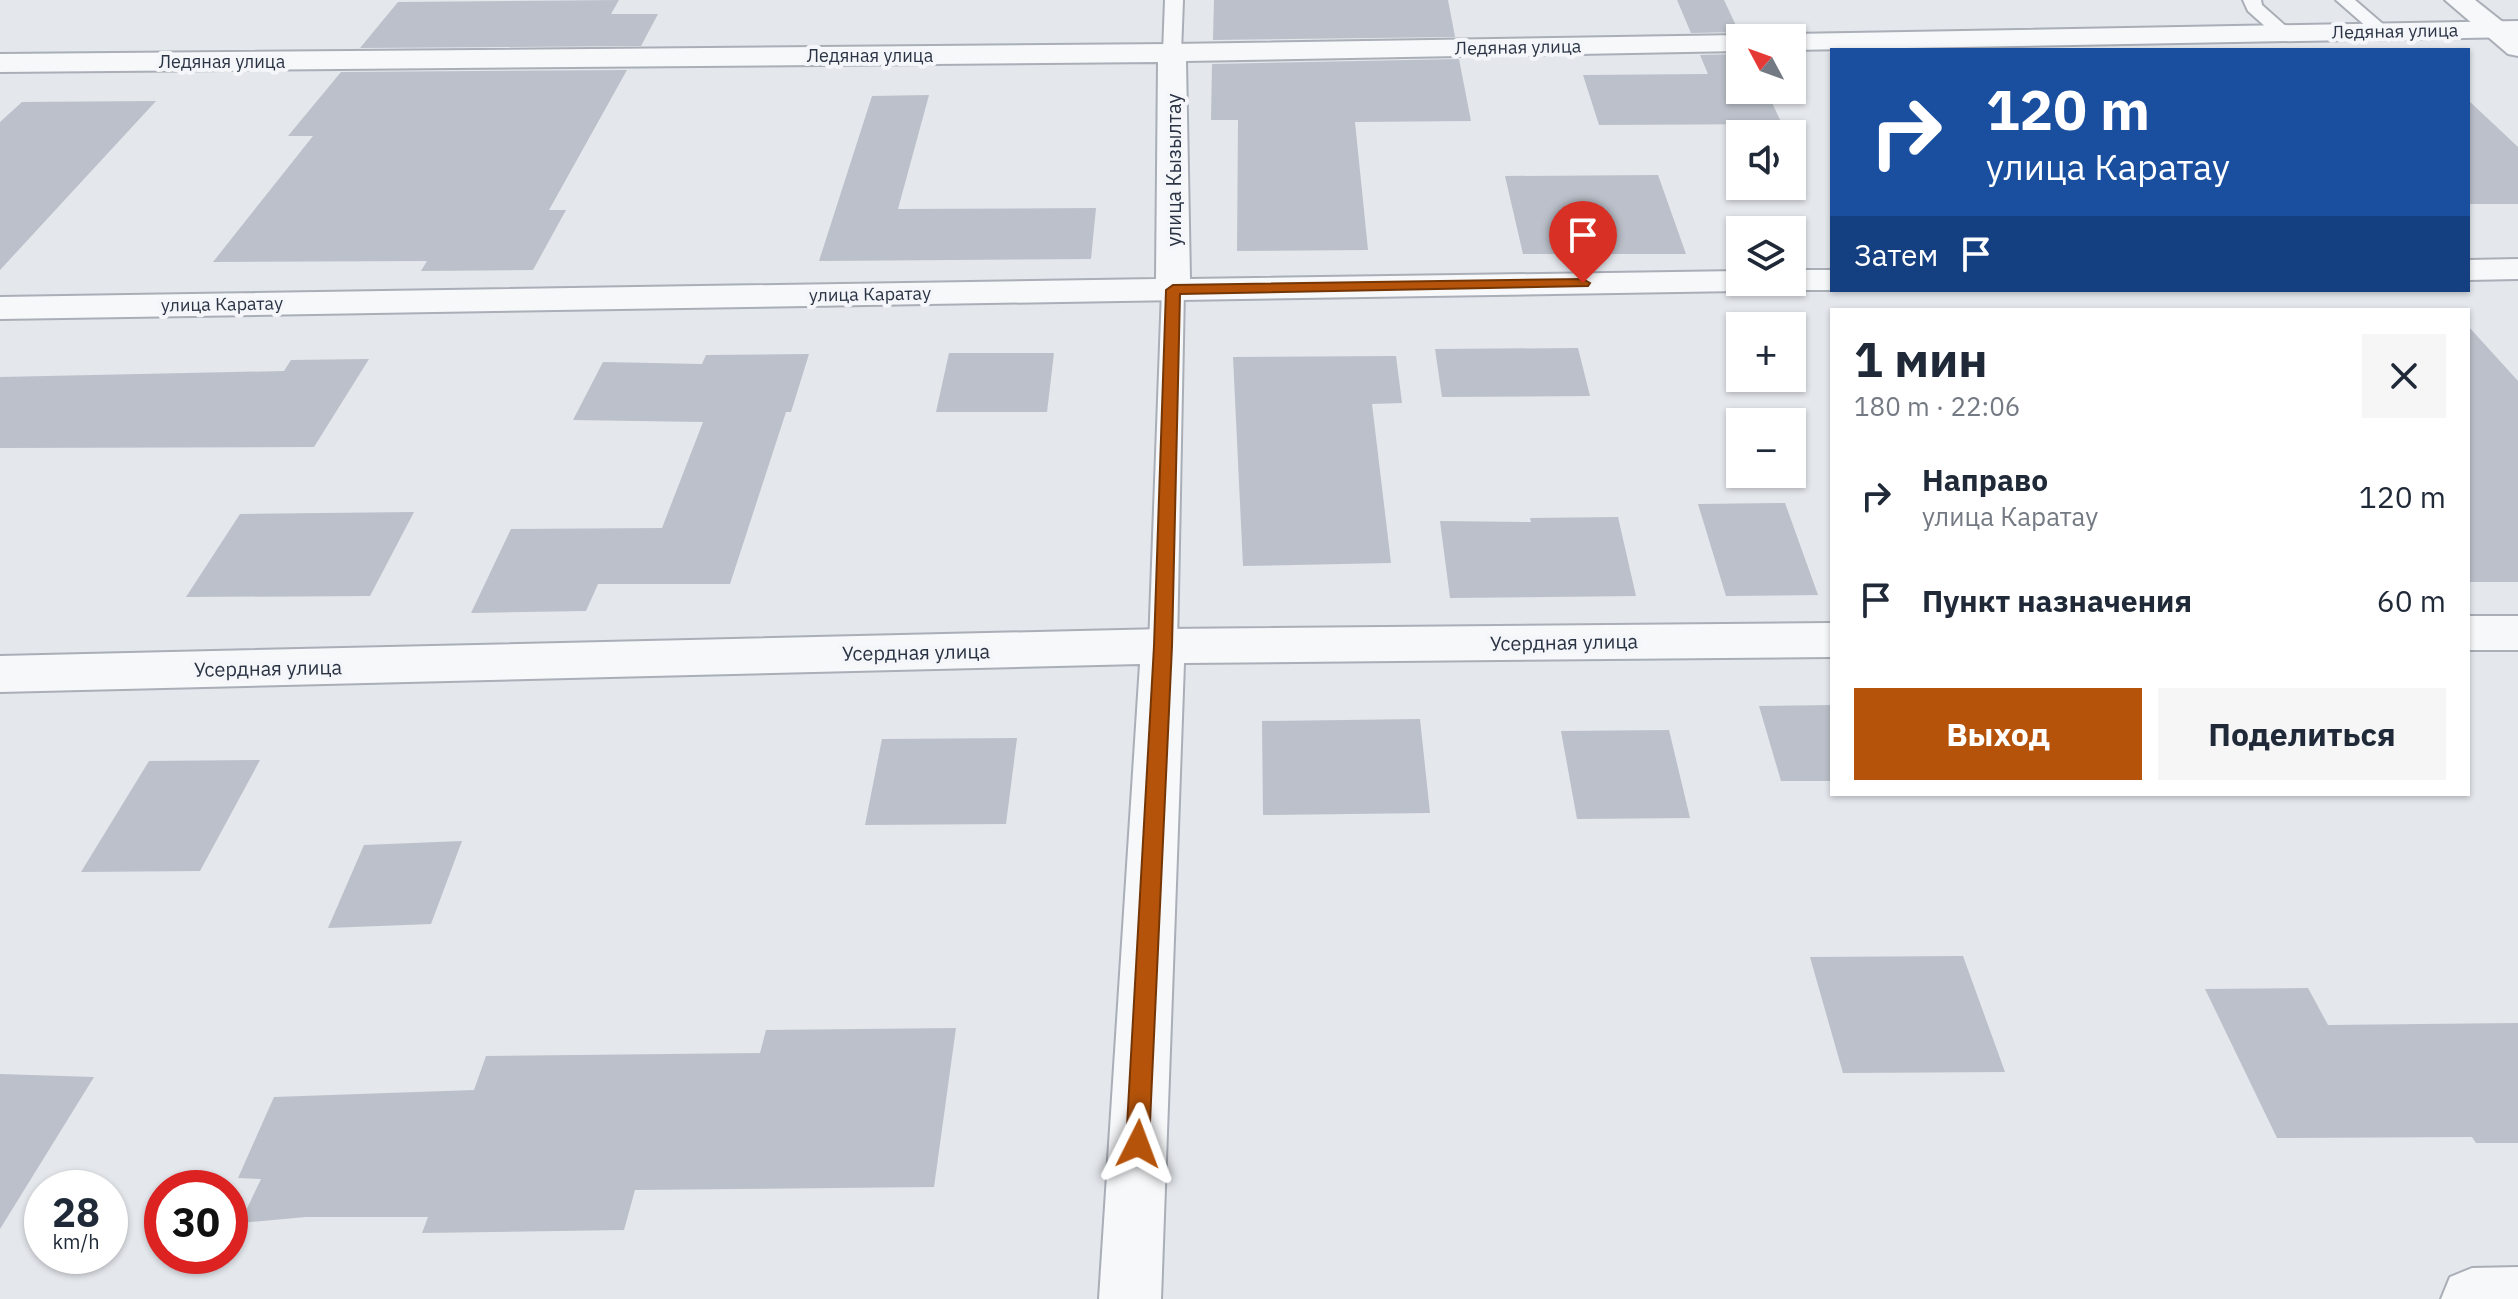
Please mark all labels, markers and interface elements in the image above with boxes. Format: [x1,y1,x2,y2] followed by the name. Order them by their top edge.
[2332,18,2459,44] street label: Ледяная улица
[1726,24,1806,104] north arrow
[1726,24,1806,488] map controls
[1455,34,1582,60] street label: Ледяная улица
[807,44,934,67] street label: Ледяная улица
[159,50,286,73] street label: Ледяная улица
[1986,73,2150,145] text: 120 m
[1854,80,1958,184] icon: right
[1160,93,1187,247] street label: улица Кызылтау
[1726,120,1806,200] button: sound
[1986,143,2230,190] text: улица Каратау
[1549,201,1617,283] pin
[1561,213,1605,257] icon: arrive
[1726,216,1806,296] button: layers
[1954,232,1998,276] icon: arrive
[1854,235,1938,274] text: Затем
[809,281,931,307] street label: улица Каратау
[161,291,283,317] street label: улица Каратау
[1726,312,1806,392] button: +
[1854,328,1988,390] text: 1 мин
[2362,334,2446,418] button: close
[1854,389,2020,423] text: 180 m · 22:06
[1726,408,1806,488] button: −
[1922,460,2048,499] text: Направо
[1854,474,1898,518] icon: right
[2359,477,2446,516] text: 120 m
[1922,499,2098,533] text: улица Каратау
[1854,578,1898,622] icon: arrive
[1922,581,2192,620] text: Пункт назначения
[2377,581,2446,620] text: 60 m
[1490,627,1639,657] street label: Усердная улица
[842,637,991,667] street label: Усердная улица
[194,653,343,683] street label: Усердная улица
[1854,688,2142,780] button: Выход
[2158,688,2446,780] button: Поделиться
[1096,1102,1180,1186] position arrow
[144,1170,248,1274] speed limit sign: 30
[52,1186,100,1238] text: 28
[52,1228,100,1255] text: km/h

